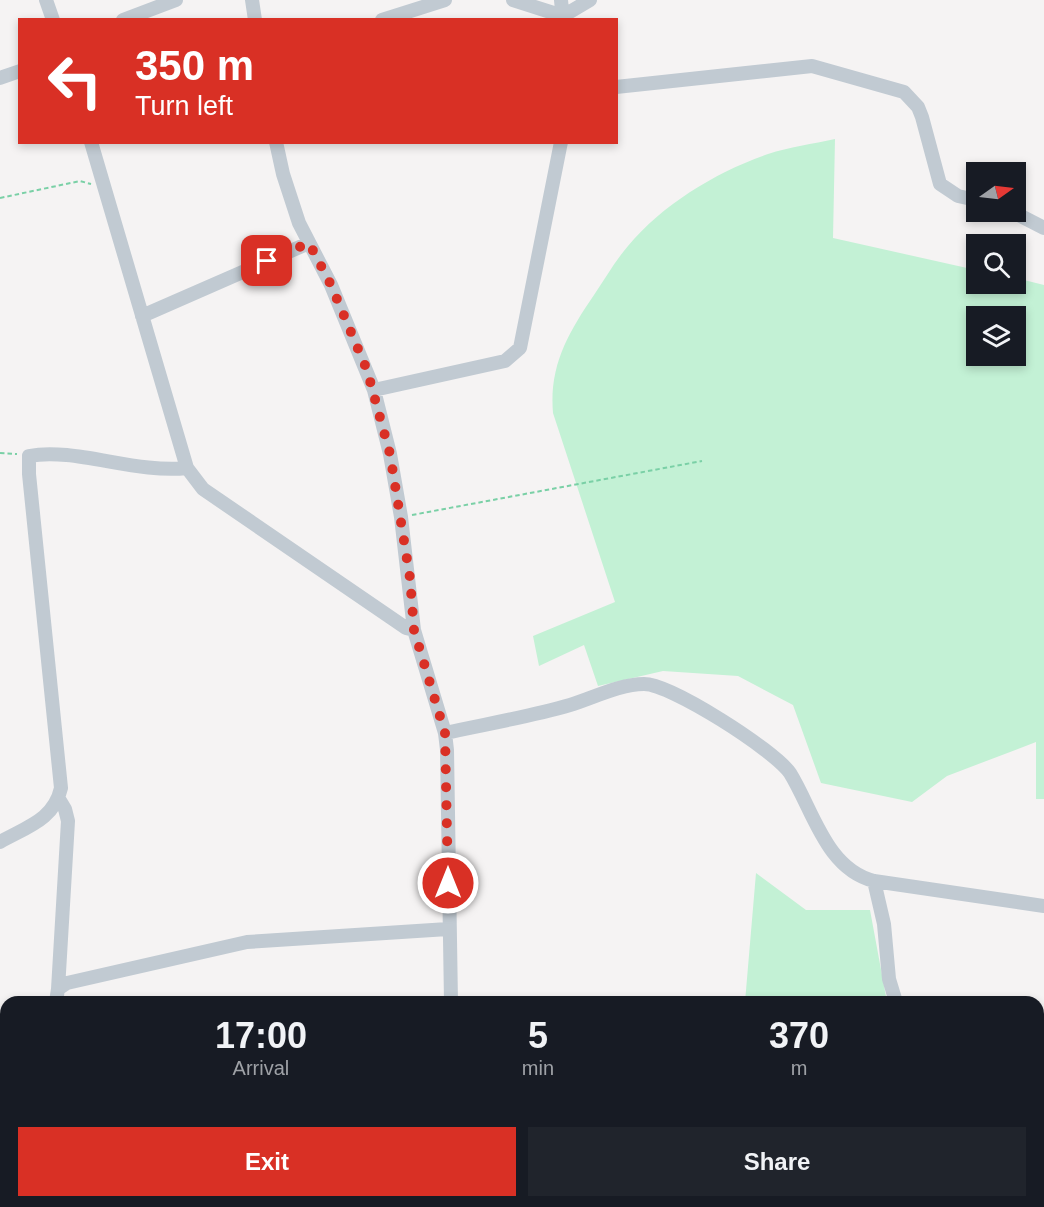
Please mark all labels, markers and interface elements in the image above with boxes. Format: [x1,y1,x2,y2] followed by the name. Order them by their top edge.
[36,42,114,120] icon: left
[135,42,254,89] text: 350 m
[135,91,233,121] text: Turn left
[966,162,1026,222] north arrow
[966,162,1026,366] map controls
[966,234,1026,294] button: search
[241,235,292,286] pin
[250,244,283,277] icon: arrive
[966,306,1026,366] button: layers
[416,851,480,915] position arrow
[215,1015,307,1056] text: 17:00
[528,1015,548,1056] text: 5
[769,1015,829,1056] text: 370
[233,1057,289,1079] text: Arrival
[522,1057,554,1079] text: min
[791,1057,807,1079] text: m
[18,1127,516,1196] button: Exit
[528,1127,1026,1196] button: Share

